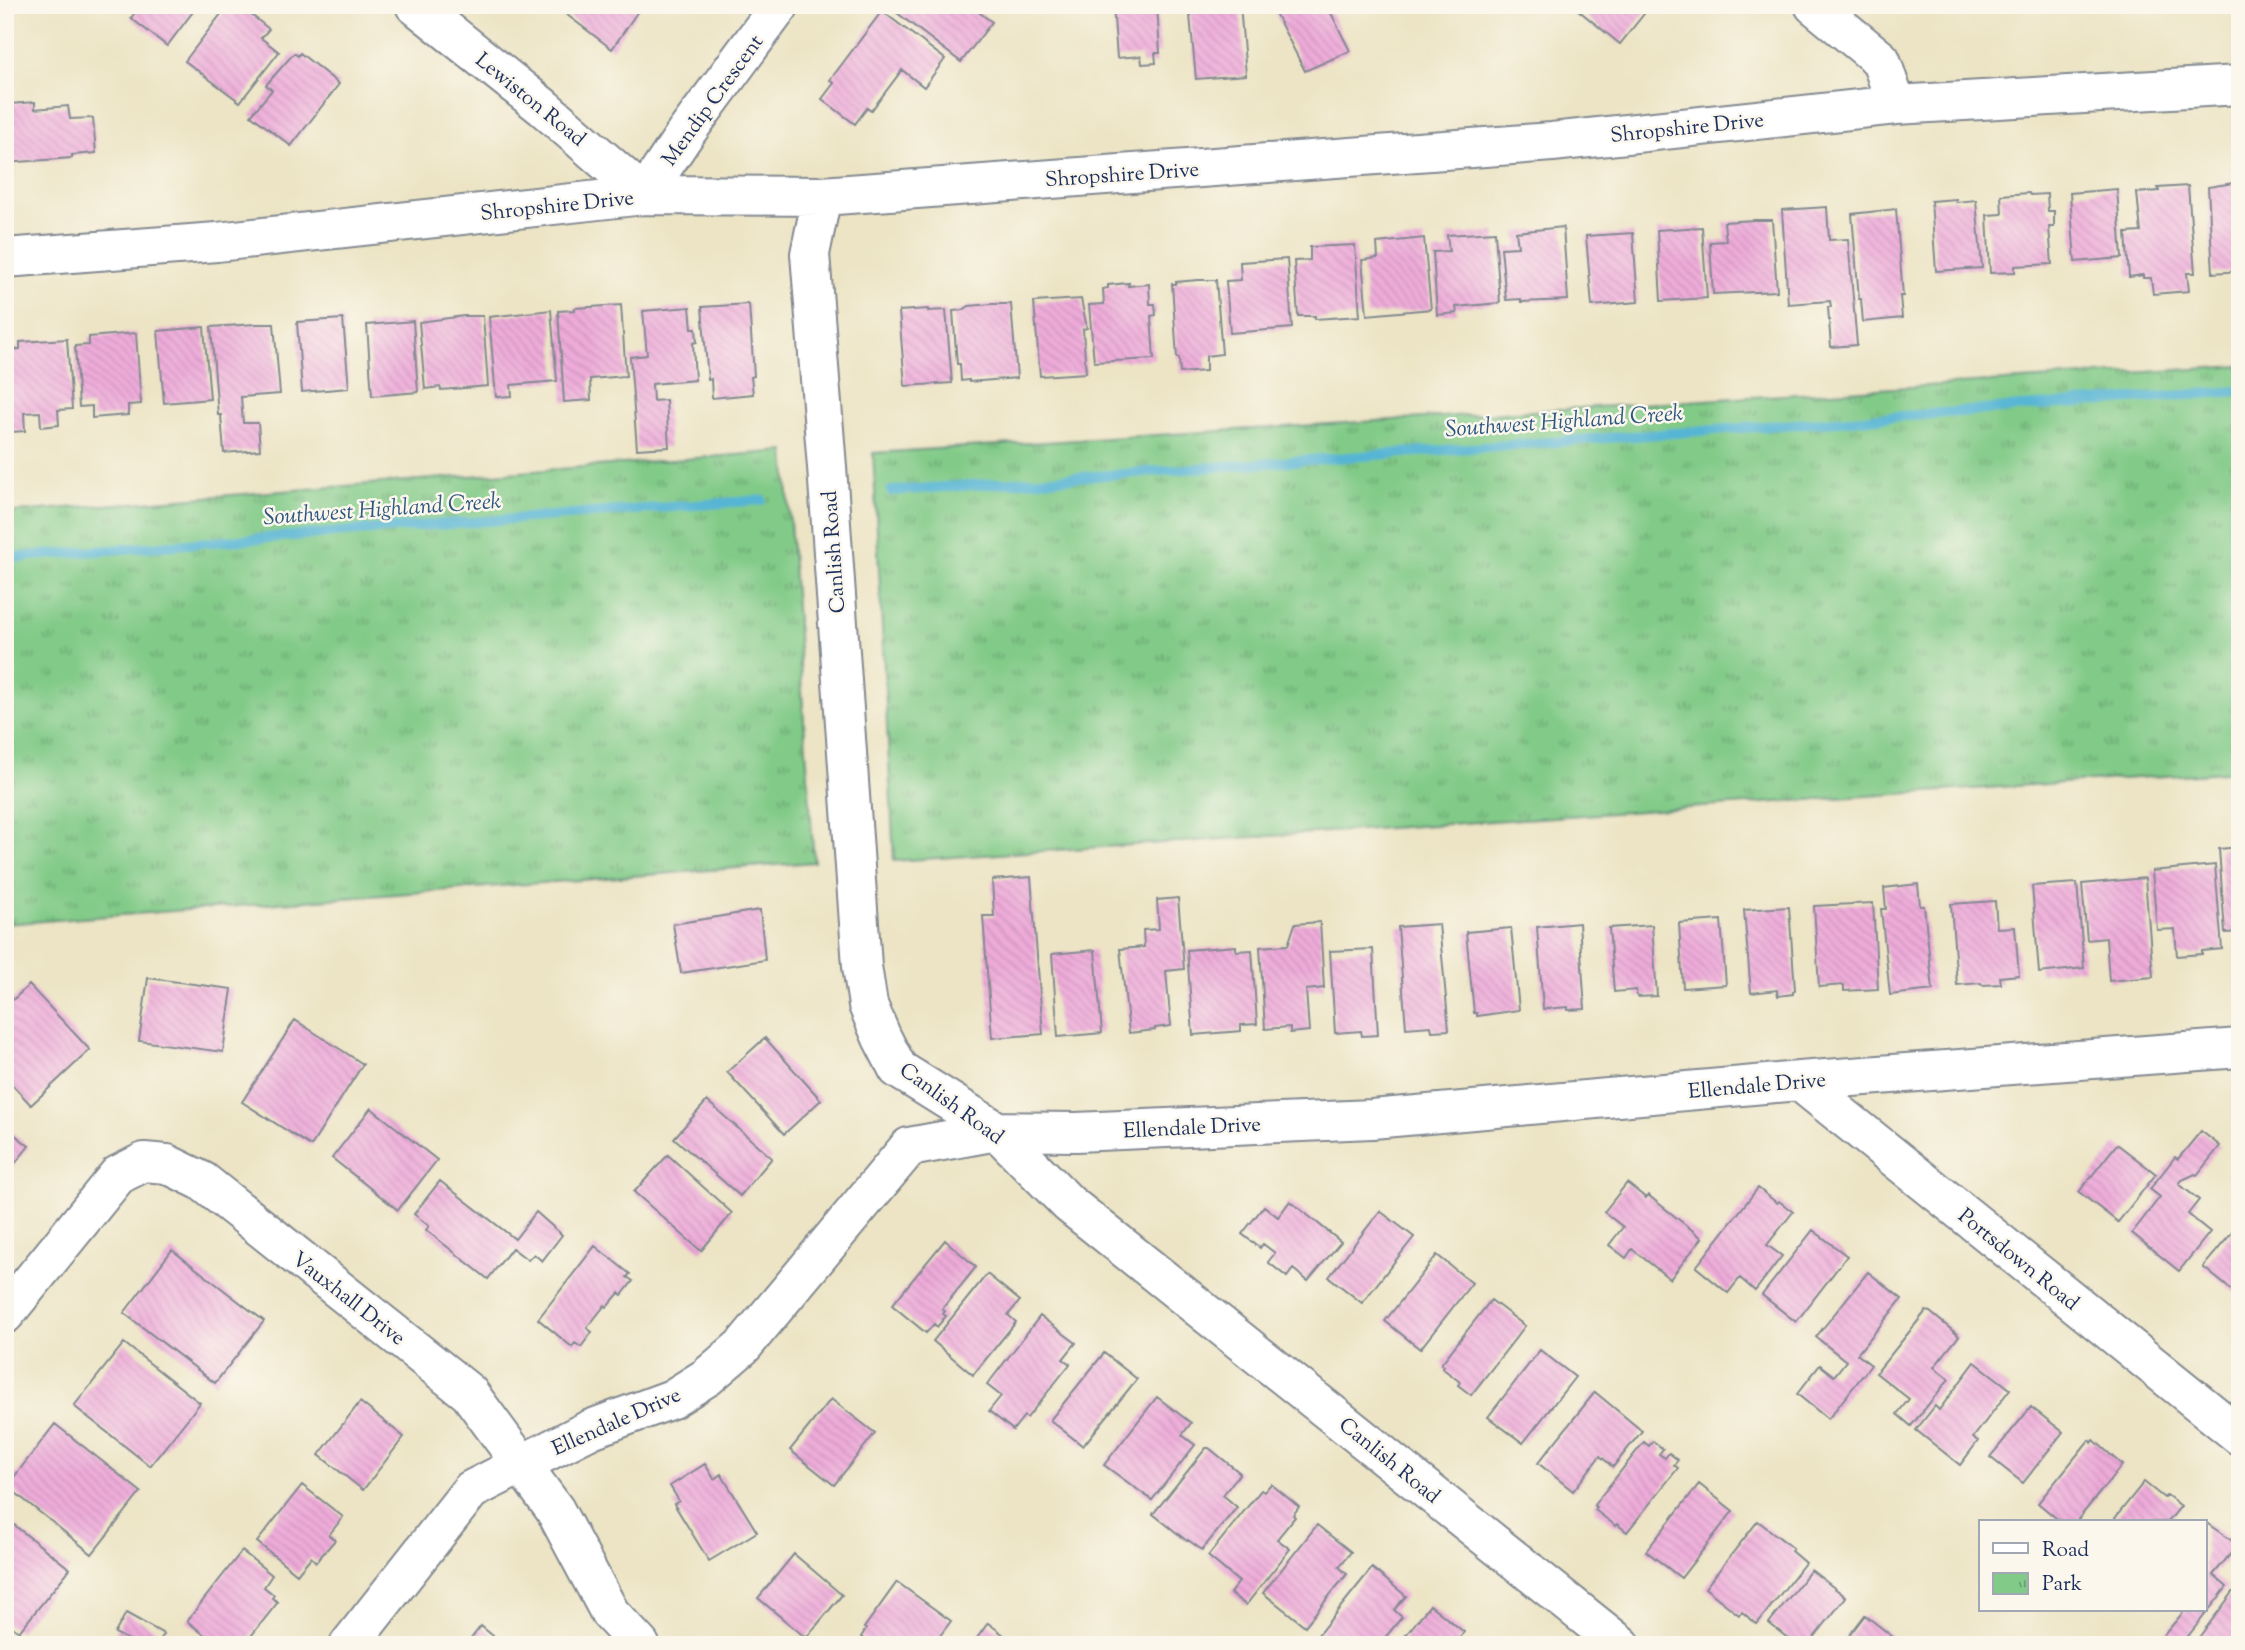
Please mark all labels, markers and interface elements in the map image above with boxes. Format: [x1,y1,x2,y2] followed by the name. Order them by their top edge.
[656,29,772,173] street label: Mendip Crescent
[468,46,592,155] street label: Lewiston Road
[1609,106,1766,152] street label: Shropshire Drive
[1044,156,1200,196] street label: Shropshire Drive
[479,184,636,230] street label: Shropshire Drive
[1444,398,1684,447] water label: Southwest Highland Creek
[262,486,502,535] water label: Southwest Highland Creek
[816,489,854,614] street label: Canlish Road
[892,1056,1009,1153] street label: Canlish Road
[1687,1066,1827,1108] street label: Ellendale Drive
[1122,1110,1262,1148] street label: Ellendale Drive
[1951,1202,2085,1319] street label: Portsdown Road
[284,1245,411,1354] street label: Vauxhall Drive
[548,1381,686,1465] street label: Ellendale Drive
[1332,1411,1446,1512] street label: Canlish Road
[1979,1520,2206,1612] legend
[2042,1536,2089,1566] text: Road
[2042,1570,2083,1600] text: Park

